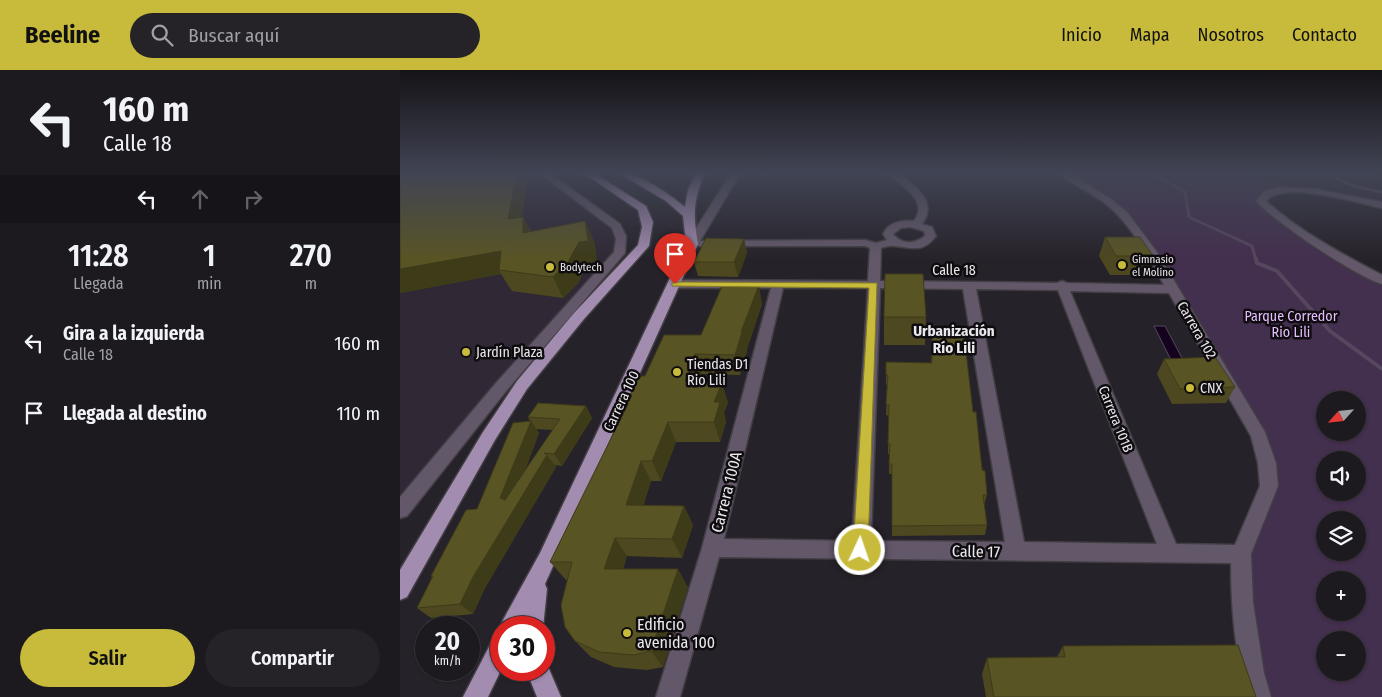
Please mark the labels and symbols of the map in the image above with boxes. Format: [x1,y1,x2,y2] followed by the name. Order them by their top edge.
[654,233,696,284] pin
[1132,253,1174,279] place label: Gimnasio el Molino
[1116,259,1128,271] marker: Gimnasio el Molino
[544,261,556,273] marker: Bodytech
[560,261,602,274] place label: Bodytech
[932,262,976,279] street label: Calle 18
[1173,298,1220,362] street label: Carrera 102
[1244,308,1338,341] park label: Parque Corredor Rio Lili
[913,322,995,357] district label: Urbanización Río Lili
[476,344,543,361] place label: Jardín Plaza
[460,346,472,358] marker: Jardín Plaza
[687,356,748,389] place label: Tiendas D1 Rio Lili
[671,366,683,378] marker: Tiendas D1 Rio Lili
[600,368,643,434] street label: Carrera 100
[1200,380,1223,397] place label: CNX
[1184,382,1196,394] marker: CNX
[1094,383,1137,455] street label: Carrera 101B
[1316,391,1366,441] north arrow
[707,449,746,534] street label: Carrera 100A
[833,523,885,575] position arrow
[952,542,1001,561] street label: Calle 17
[637,615,715,652] place label: Edificio avenida 100
[490,616,555,681] speed limit sign: 30
[621,627,633,639] marker: Edificio avenida 100

